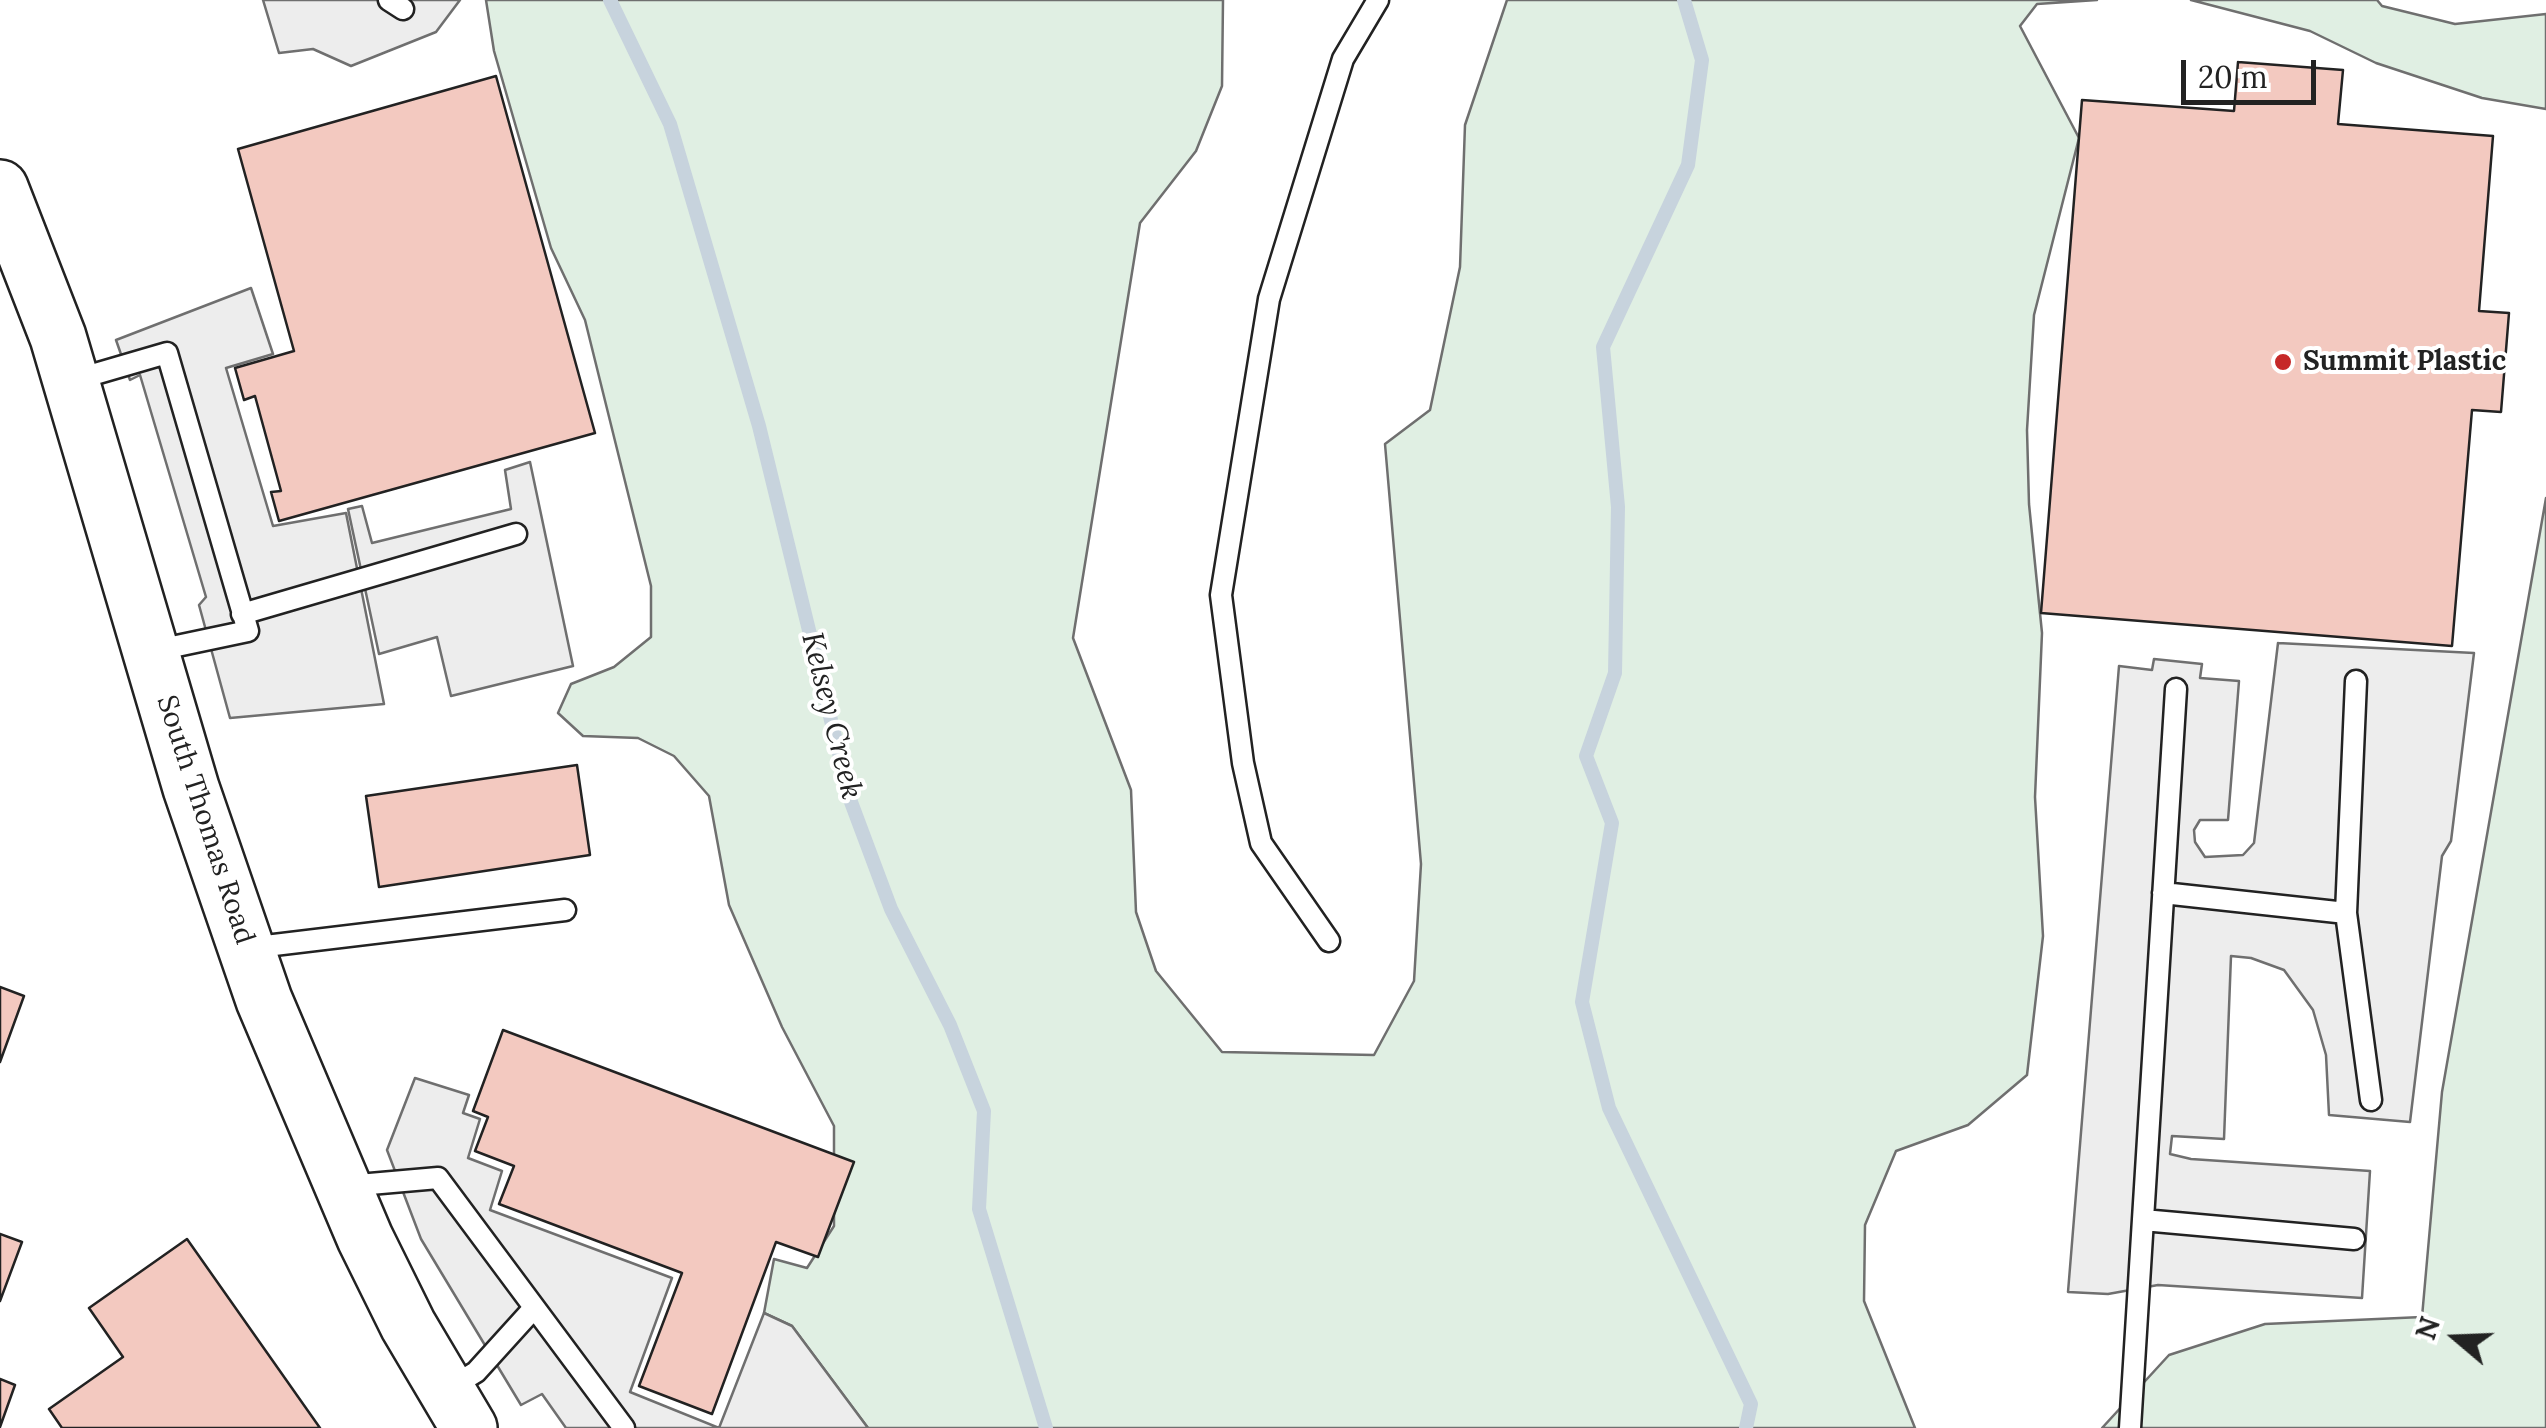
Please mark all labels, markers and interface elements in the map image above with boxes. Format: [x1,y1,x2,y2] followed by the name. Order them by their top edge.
[2186,40,2321,102] scale bar
[2198,58,2267,96] text: 20 m
[2303,345,2506,379] place label: Summit Plastic
[2272,351,2294,373] marker: Summit Plastic
[793,629,869,803] water label: Kelsey Creek
[149,691,261,949] street label: South Thomas Road
[2406,1288,2506,1388] north arrow
[2407,1312,2448,1344] text: N

